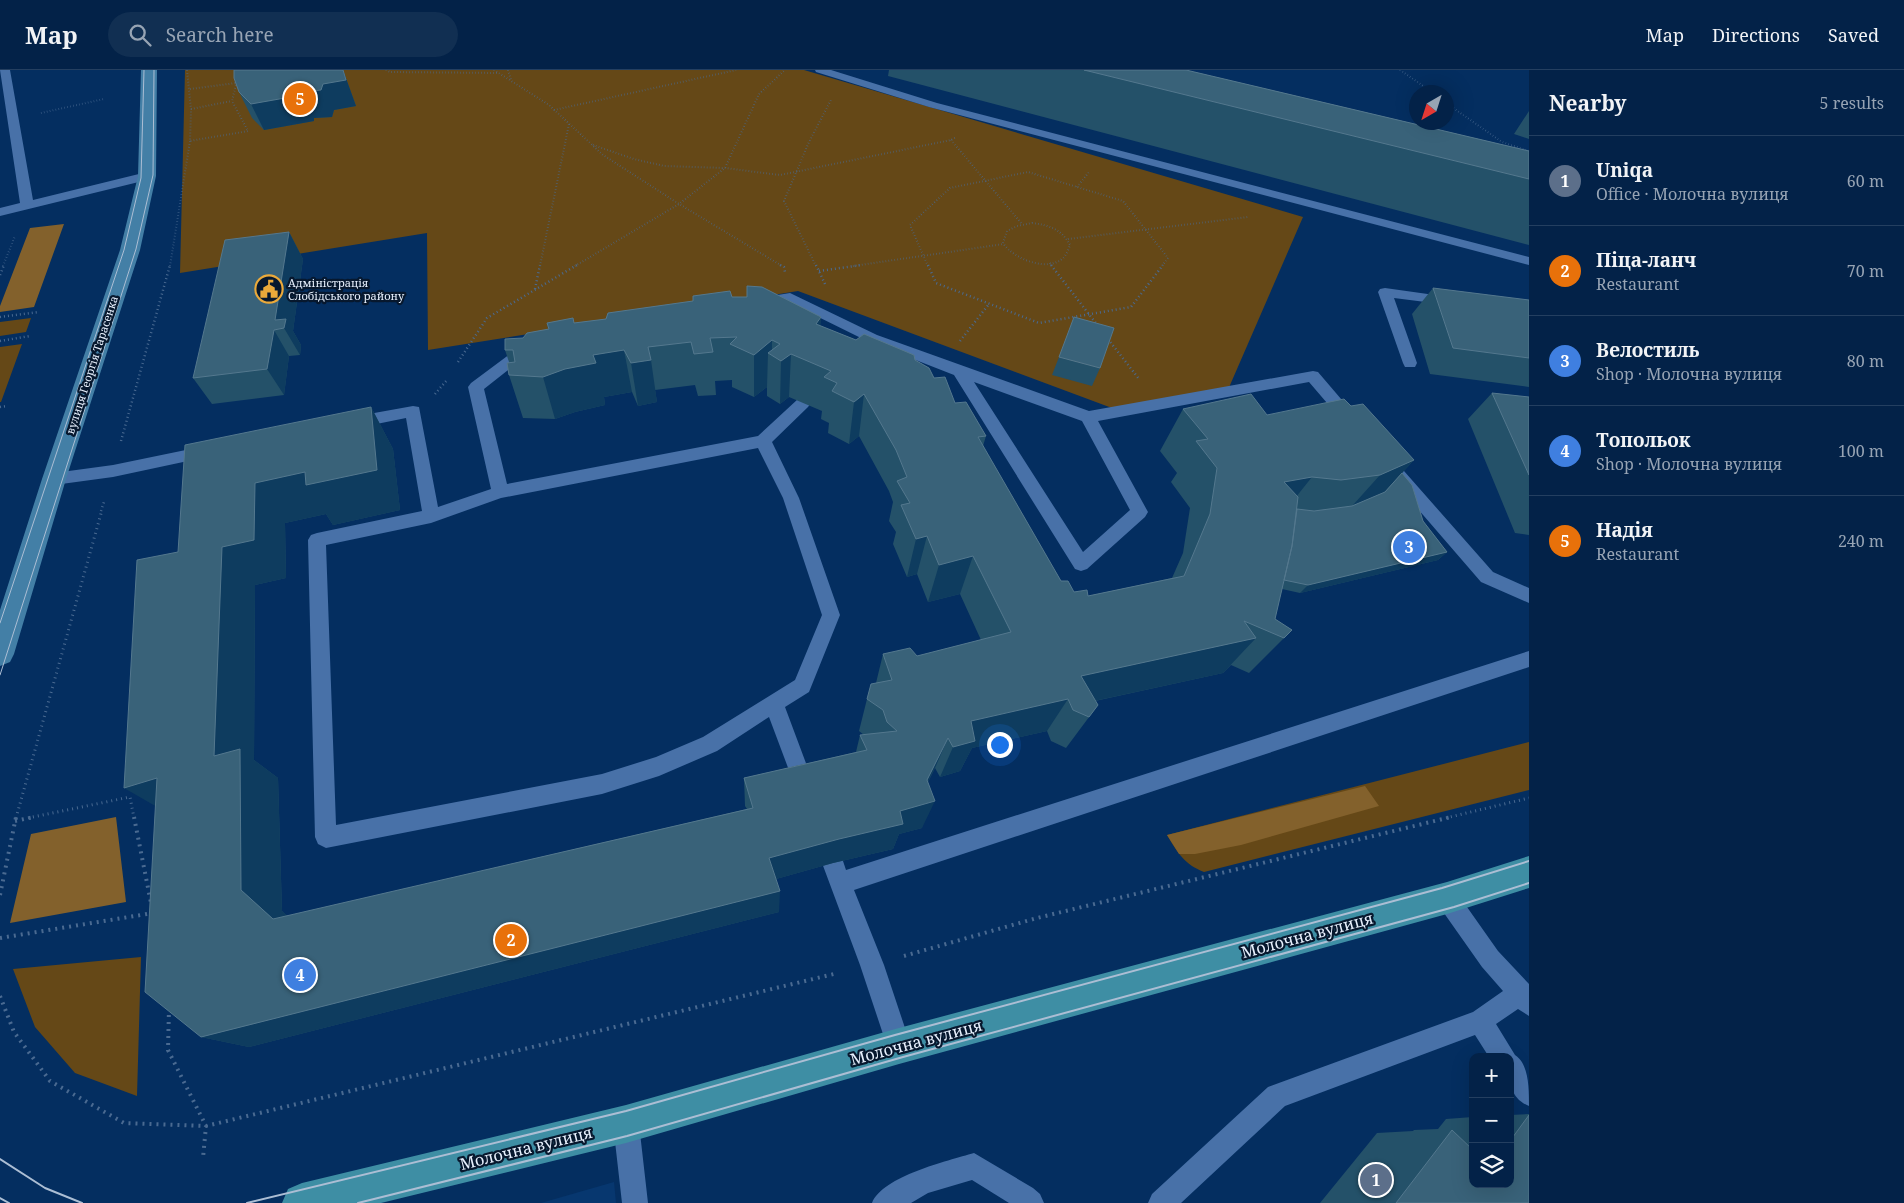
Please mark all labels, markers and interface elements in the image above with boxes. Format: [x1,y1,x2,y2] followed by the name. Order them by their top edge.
[108,12,458,57] search box
[25,18,78,51] text: Map
[126,21,154,49] icon: search
[166,22,274,48] text: Search here
[1646,23,1684,47] text: Map
[1712,23,1800,47] text: Directions
[1828,23,1879,47] text: Saved
[284,80,316,118] pin: 5
[1409,85,1454,130] north arrow
[1549,89,1627,117] text: Nearby
[1820,92,1884,114] text: 5 results
[1596,157,1653,183] text: Uniqa
[1560,170,1570,192] text: 1
[1847,170,1884,192] text: 60 m
[1596,183,1789,205] text: Office · Молочна вулиця
[1596,247,1696,273] text: Піца-ланч
[1560,260,1570,282] text: 2
[1847,260,1884,282] text: 70 m
[1596,273,1679,295] text: Restaurant
[254,274,284,304] public building icon: Адміністрація Слобідського району
[288,275,405,303] place label: Адміністрація Слобідського району
[62,294,121,436] street label: вулиця Георгія Тарасенка
[1596,337,1699,363] text: Велостиль
[1560,350,1570,372] text: 3
[1847,350,1884,372] text: 80 m
[1596,363,1782,385] text: Shop · Молочна вулиця
[1596,427,1690,453] text: Топольок
[1560,440,1570,462] text: 4
[1838,440,1884,462] text: 100 m
[1596,453,1782,475] text: Shop · Молочна вулиця
[1596,517,1653,543] text: Надія
[1393,528,1425,566] pin: 3
[1560,530,1570,552] text: 5
[1838,530,1884,552] text: 240 m
[1596,543,1679,565] text: Restaurant
[987,732,1013,758] your location
[1238,907,1376,963] street label: Молочна вулиця
[495,921,527,959] pin: 2
[284,956,316,994] pin: 4
[847,1014,985,1070] street label: Молочна вулиця
[1469,1053,1514,1188] map controls
[1469,1053,1514,1098] button: +
[1469,1098,1514,1143] button: −
[457,1121,595,1175] street label: Молочна вулиця
[1469,1143,1514,1188] button: layers
[1360,1161,1392,1199] pin: 1

